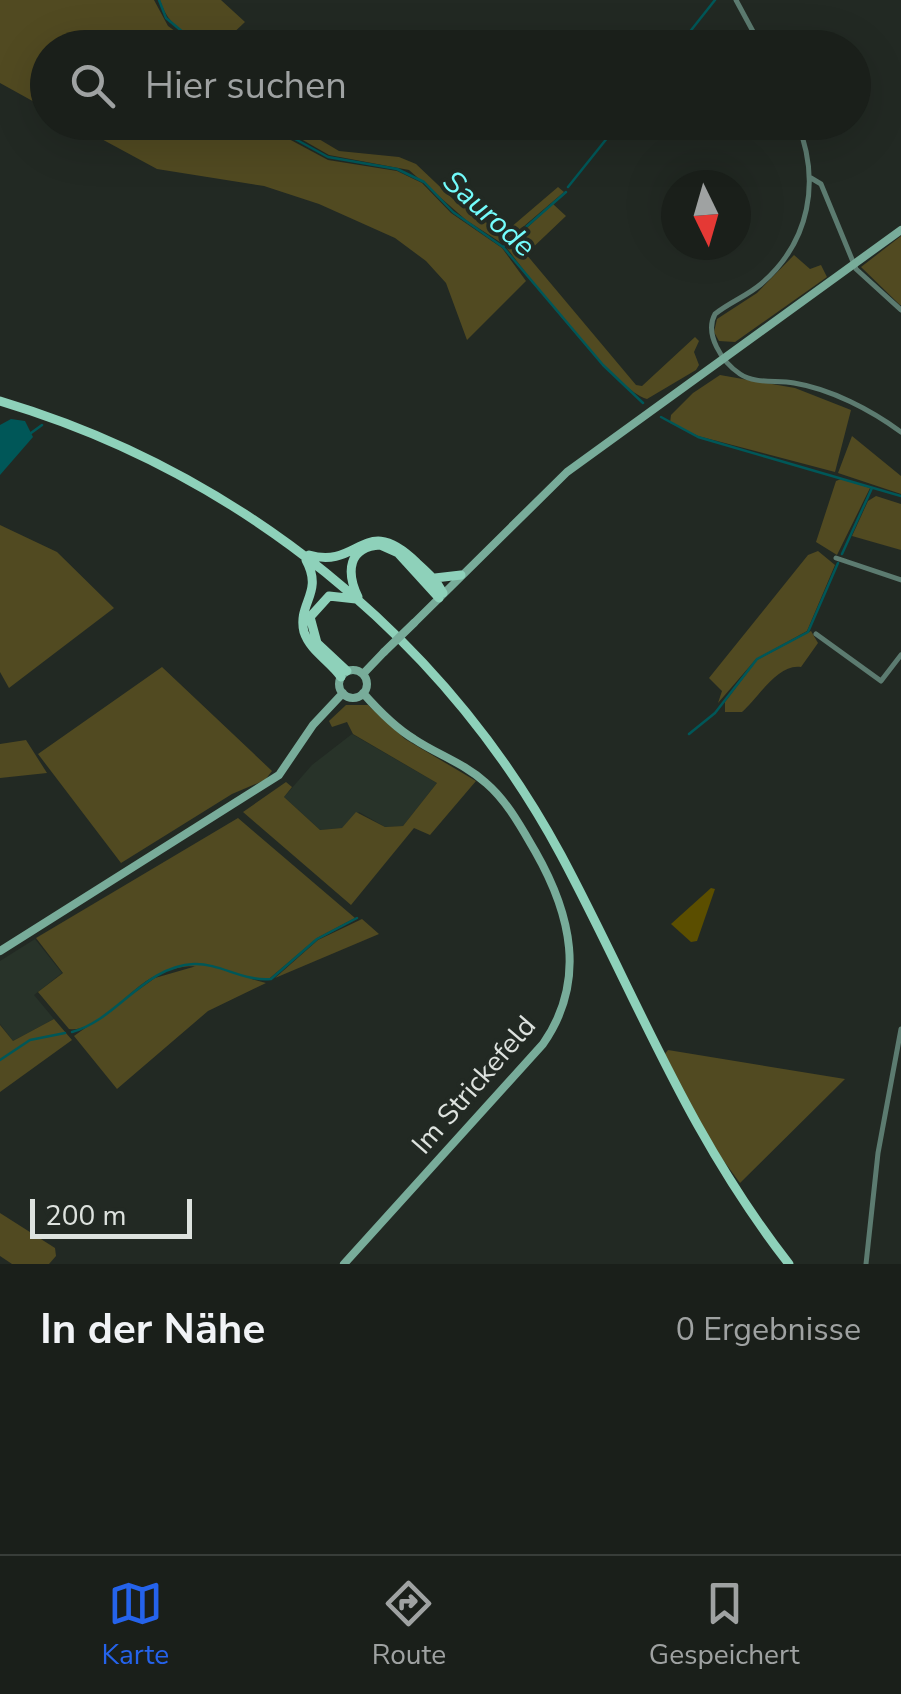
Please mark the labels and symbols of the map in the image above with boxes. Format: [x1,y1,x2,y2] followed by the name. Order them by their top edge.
[434,161,544,267] water label: Saurode
[661,170,751,260] north arrow
[403,1008,545,1162] street label: Im Strickefeld
[30,1194,192,1238] scale bar

